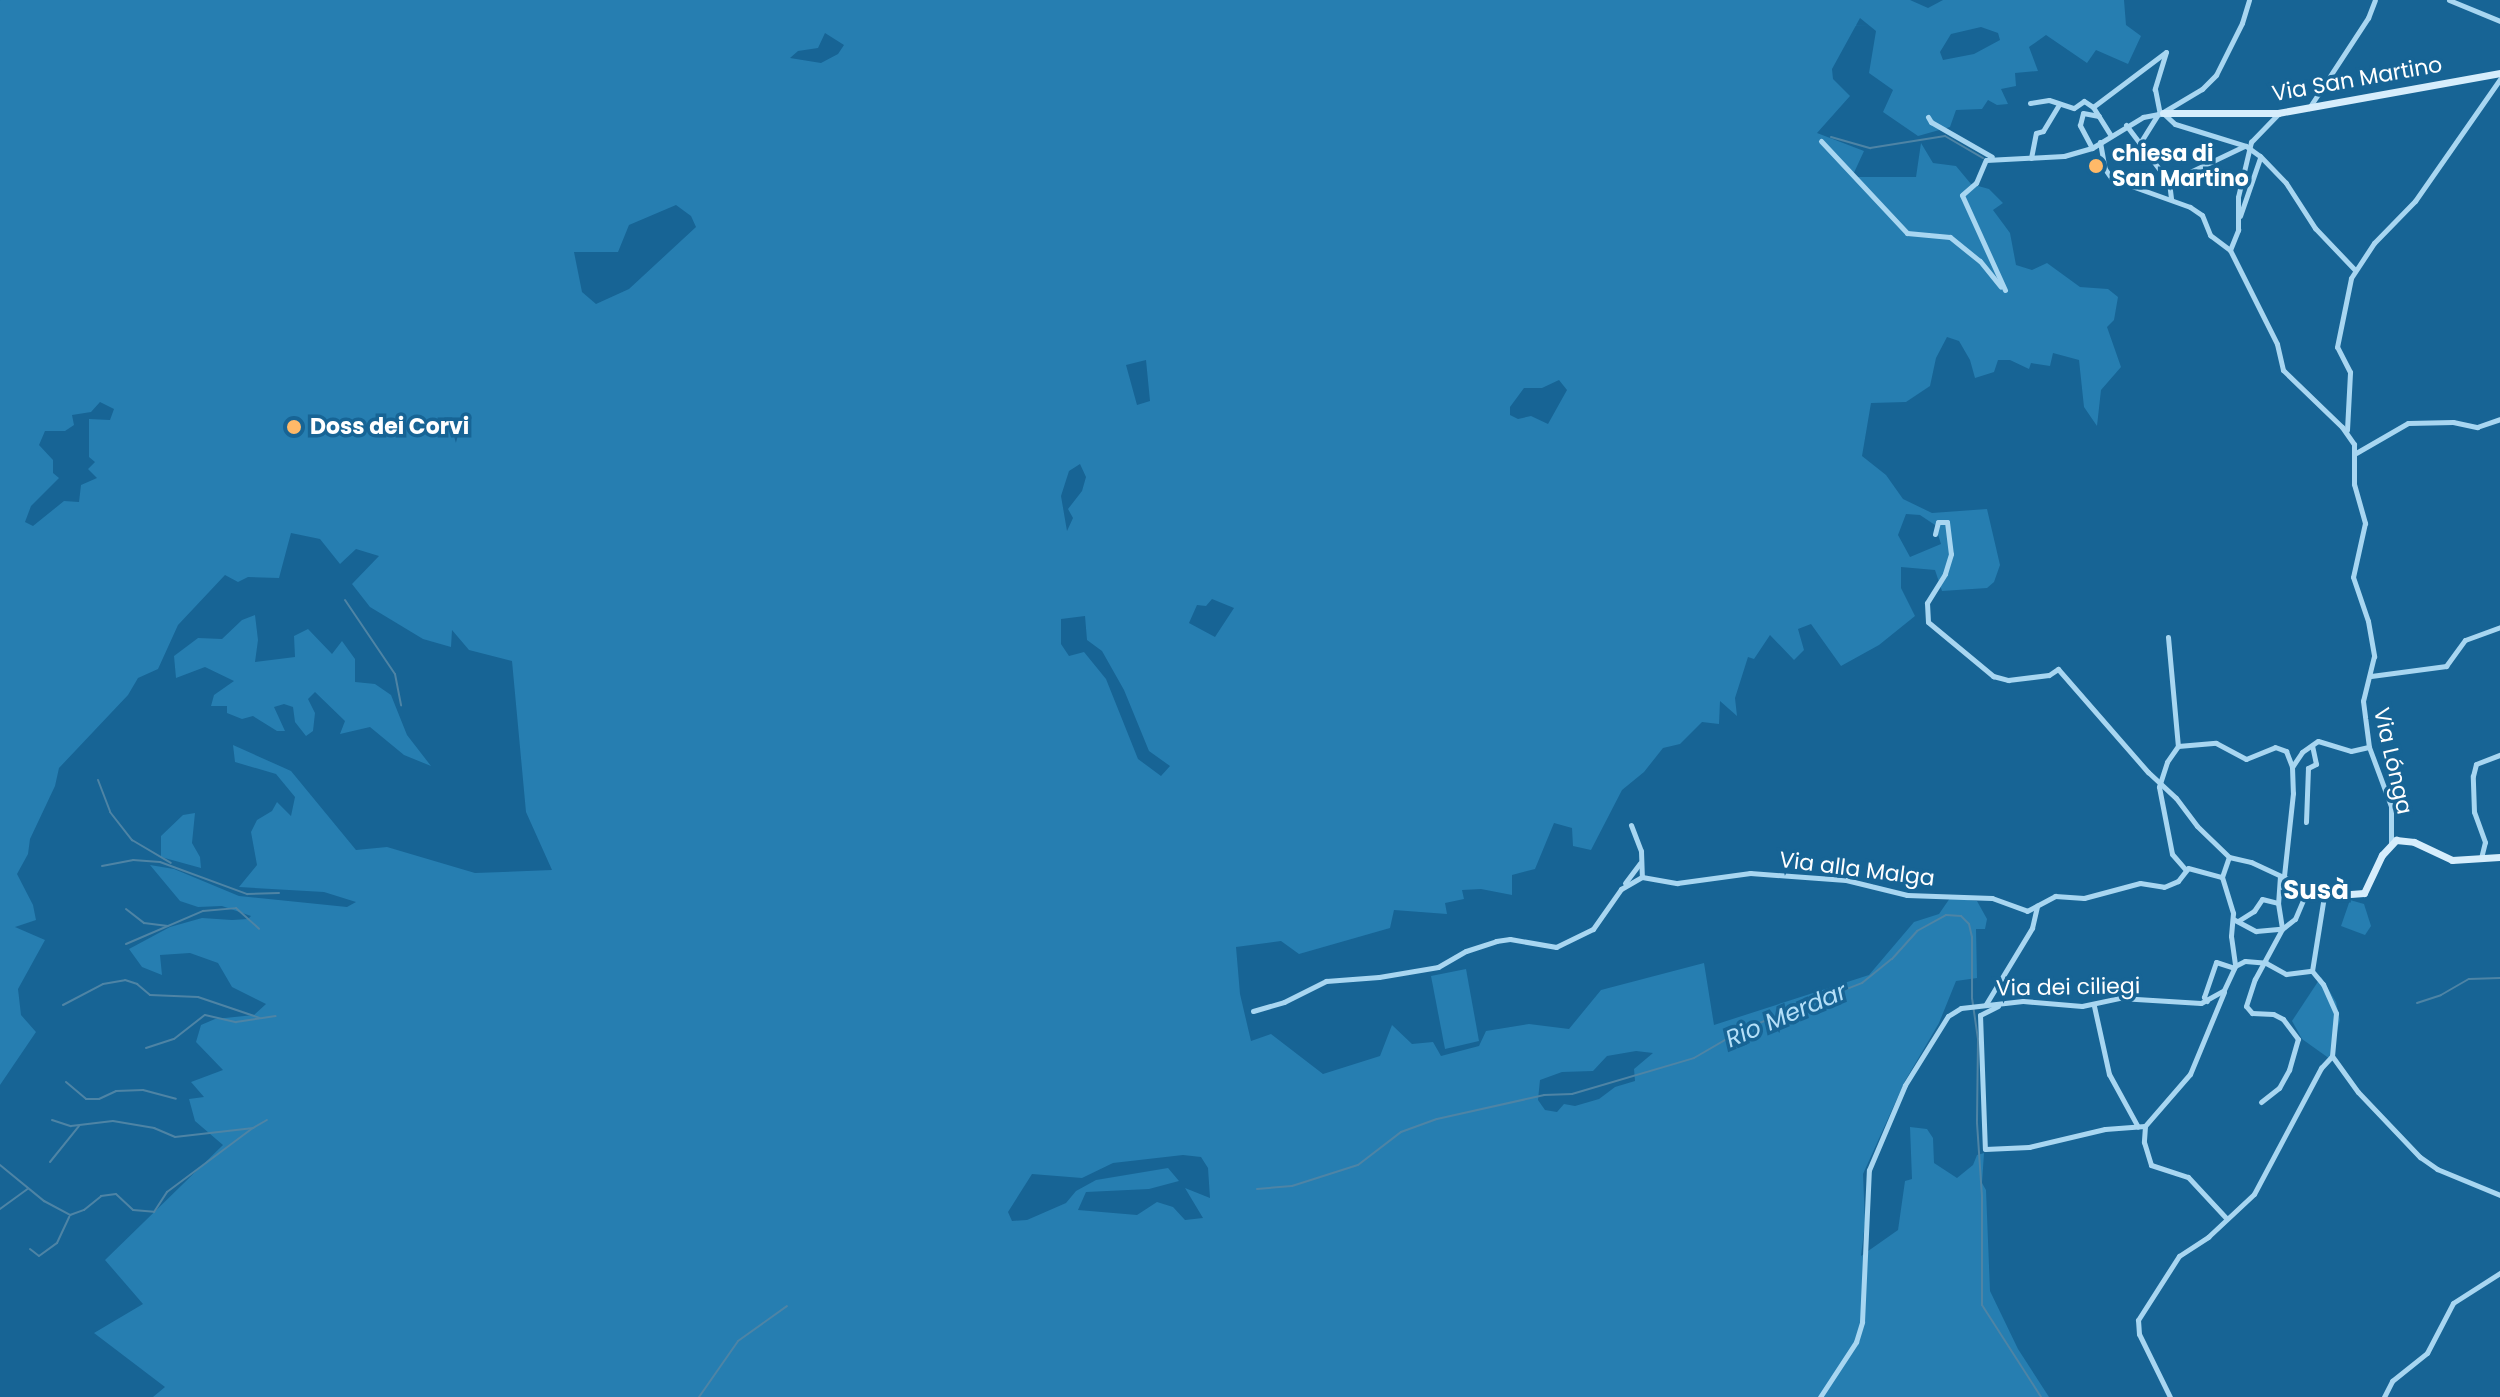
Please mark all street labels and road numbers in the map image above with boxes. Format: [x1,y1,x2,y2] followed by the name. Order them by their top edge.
[2270,51,2444,107] street label: Via San Martino
[2368,705,2418,817] street label: Via Lónga
[1778,846,1936,892] street label: Via alla Malga
[1996,973,2140,1001] street label: Via dei ciliegi

